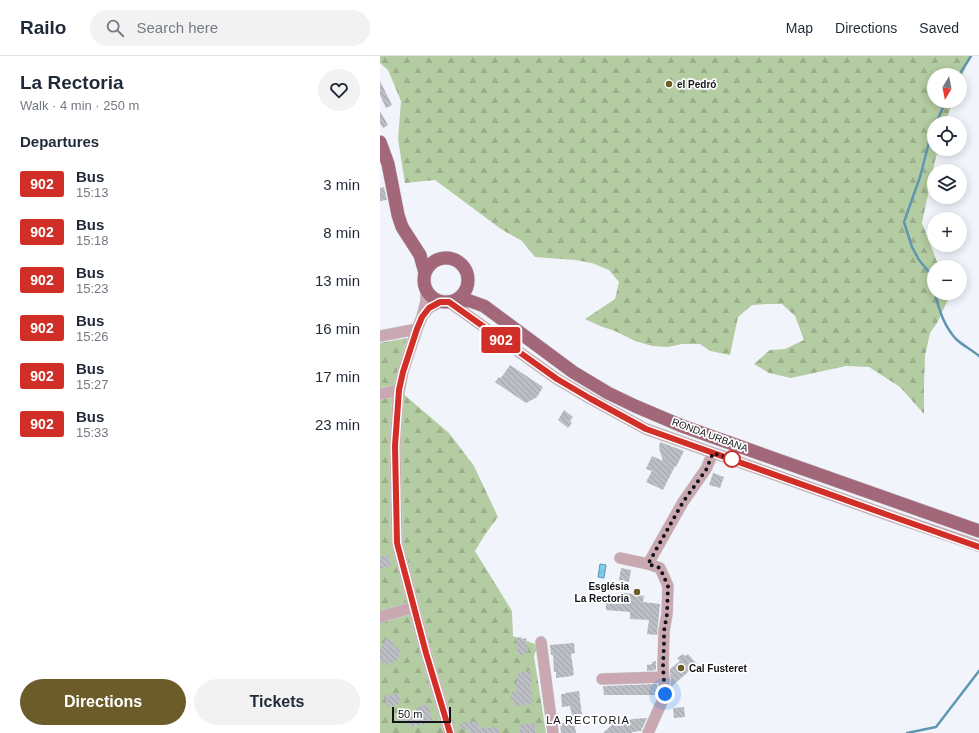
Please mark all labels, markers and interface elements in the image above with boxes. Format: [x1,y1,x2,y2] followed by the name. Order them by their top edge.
[90,10,370,46] search box
[20,17,66,38] text: Railo
[104,17,126,39] icon: search
[136,19,218,36] text: Search here
[786,20,813,36] text: Map
[835,20,897,36] text: Directions
[919,20,959,36] text: Saved
[927,68,967,108] north arrow
[927,68,967,300] map controls
[318,69,360,111] button: heart
[20,72,123,93] text: La Rectoria
[664,79,674,89] marker: el Pedró
[677,79,716,90] place label: el Pedró
[20,98,139,113] text: Walk · 4 min · 250 m
[927,116,967,156] button: locate
[20,133,99,150] text: Departures
[927,164,967,204] button: layers
[76,168,104,185] text: Bus
[30,176,54,192] text: 902
[323,176,360,193] text: 3 min
[76,185,109,200] text: 15:13
[927,212,967,252] button: +
[76,216,104,233] text: Bus
[30,224,54,240] text: 902
[323,224,360,241] text: 8 min
[76,233,109,248] text: 15:18
[927,260,967,300] button: −
[76,264,104,281] text: Bus
[30,272,54,288] text: 902
[315,272,360,289] text: 13 min
[76,281,109,296] text: 15:23
[76,312,104,329] text: Bus
[30,320,54,336] text: 902
[315,320,360,337] text: 16 min
[478,327,524,353] line badge: 902
[76,329,109,344] text: 15:26
[489,332,513,348] text: 902
[76,360,104,377] text: Bus
[30,368,54,384] text: 902
[315,368,360,385] text: 17 min
[76,377,109,392] text: 15:27
[76,408,104,425] text: Bus
[30,416,54,432] text: 902
[315,416,360,433] text: 23 min
[671,416,750,454] street label: RONDA URBANA
[76,425,109,440] text: 15:33
[723,450,741,468] unlabelled marker
[575,581,629,604] place label: Església La Rectoria
[632,587,642,597] marker: Església La Rectoria
[676,663,686,673] marker: Cal Fusteret
[689,663,747,674] place label: Cal Fusteret
[20,679,186,725] button: Directions
[194,679,360,725] button: Tickets
[655,684,675,704] your location
[392,705,451,724] scale bar
[398,708,422,720] text: 50 m
[546,714,630,726] district label: LA RECTORIA

